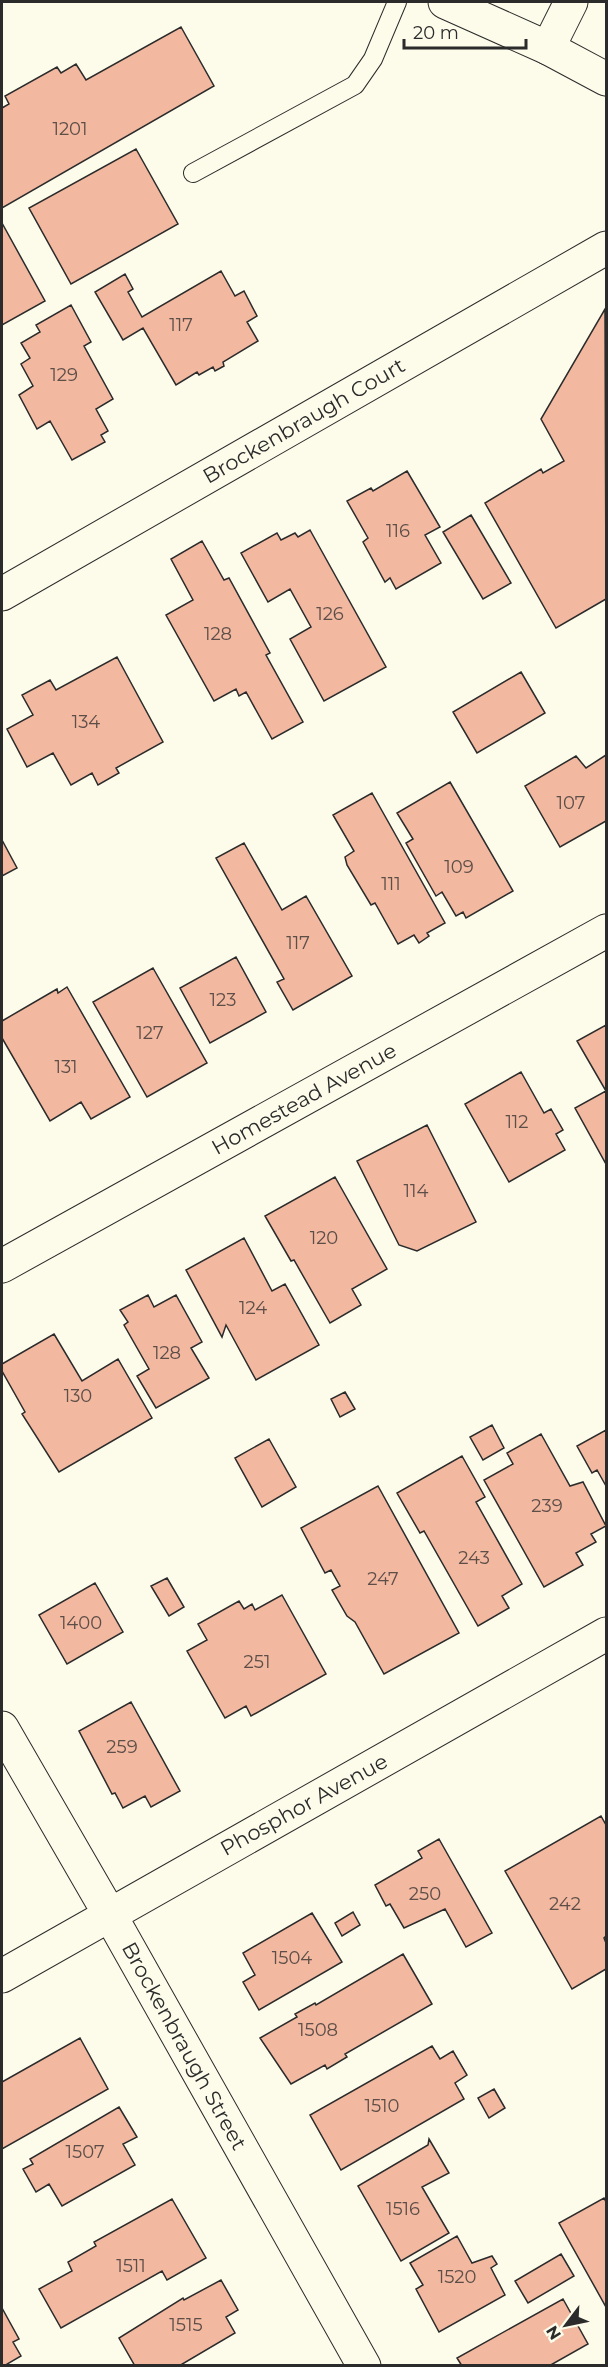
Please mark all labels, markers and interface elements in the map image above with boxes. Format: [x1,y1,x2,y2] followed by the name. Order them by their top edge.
[404,12,526,50] scale bar
[413,22,459,44] text: 20 m
[52,118,88,140] house number: 1201
[169,314,193,336] house number: 117
[198,352,409,489] street label: Brockenbraugh Court
[50,364,78,386] house number: 129
[386,520,410,542] house number: 116
[316,603,344,625] house number: 126
[204,623,232,645] house number: 128
[72,711,100,733] house number: 134
[557,792,585,814] house number: 107
[444,856,474,878] house number: 109
[381,873,401,895] house number: 111
[286,932,310,954] house number: 117
[210,989,236,1011] house number: 123
[136,1022,164,1044] house number: 127
[207,1037,400,1160] street label: Homestead Avenue
[54,1056,78,1078] house number: 131
[505,1111,529,1133] house number: 112
[404,1180,429,1202] house number: 114
[310,1227,338,1249] house number: 120
[239,1297,267,1319] house number: 124
[153,1342,181,1364] house number: 128
[64,1385,92,1407] house number: 130
[531,1495,563,1517] house number: 239
[458,1547,490,1569] house number: 243
[367,1568,399,1590] house number: 247
[60,1612,102,1634] house number: 1400
[244,1651,270,1673] house number: 251
[106,1736,138,1758] house number: 259
[216,1748,392,1861] street label: Phosphor Avenue
[409,1883,441,1905] house number: 250
[549,1893,581,1915] house number: 242
[117,1938,252,2154] street label: Brockenbraugh Street
[272,1947,312,1969] house number: 1504
[298,2019,338,2041] house number: 1508
[364,2095,400,2117] house number: 1510
[65,2141,105,2163] house number: 1507
[386,2198,420,2220] house number: 1516
[116,2255,146,2277] house number: 1511
[438,2266,476,2288] house number: 1520
[536,2295,596,2355] north arrow
[169,2314,203,2336] house number: 1515
[542,2322,565,2343] text: N

